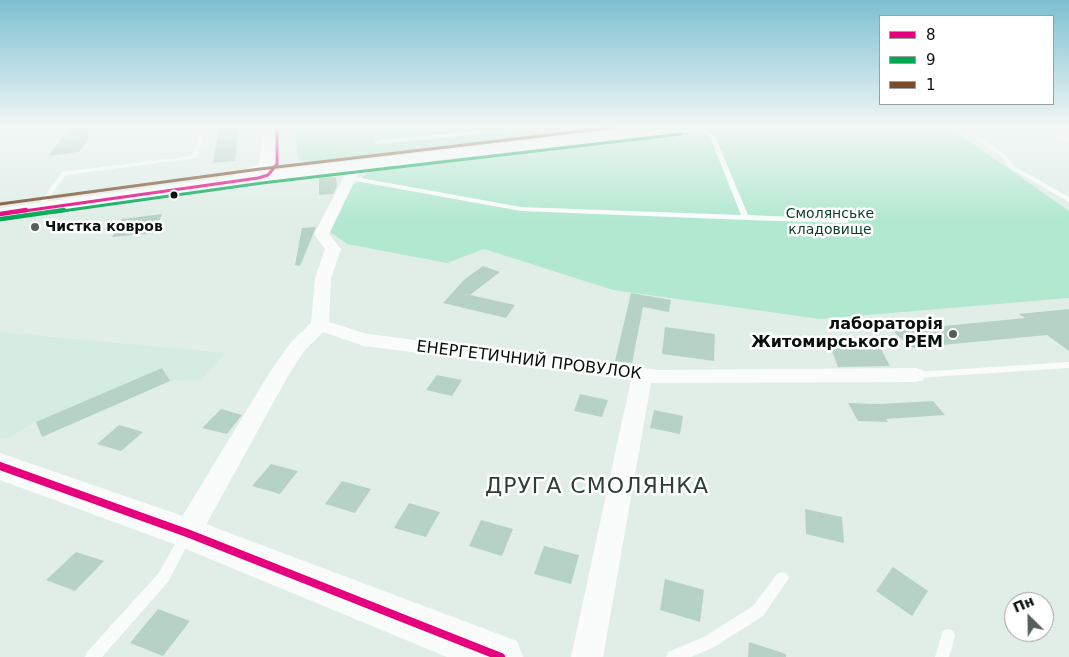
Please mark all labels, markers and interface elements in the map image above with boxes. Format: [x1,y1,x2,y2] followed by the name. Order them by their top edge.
[879,15,1054,105] legend
[926,26,936,44] text: 8
[926,51,936,69] text: 9
[926,76,936,94] text: 1
[169,190,179,200] unlabelled marker
[786,206,874,238] park label: Смолянське кладовище
[45,219,163,235] place label: Чистка ковров
[29,221,41,233] marker: Чистка ковров
[751,315,943,353] place label: лабораторія Житомирського РЕМ
[947,328,959,340] marker: лабораторія Житомирського РЕМ
[415,338,643,384] street label: ЕНЕРГЕТИЧНИЙ ПРОВУЛОК
[483,474,711,500] district label: ДРУГА СМОЛЯНКА
[1004,592,1054,642] north arrow
[1011,593,1036,616] text: Пн

